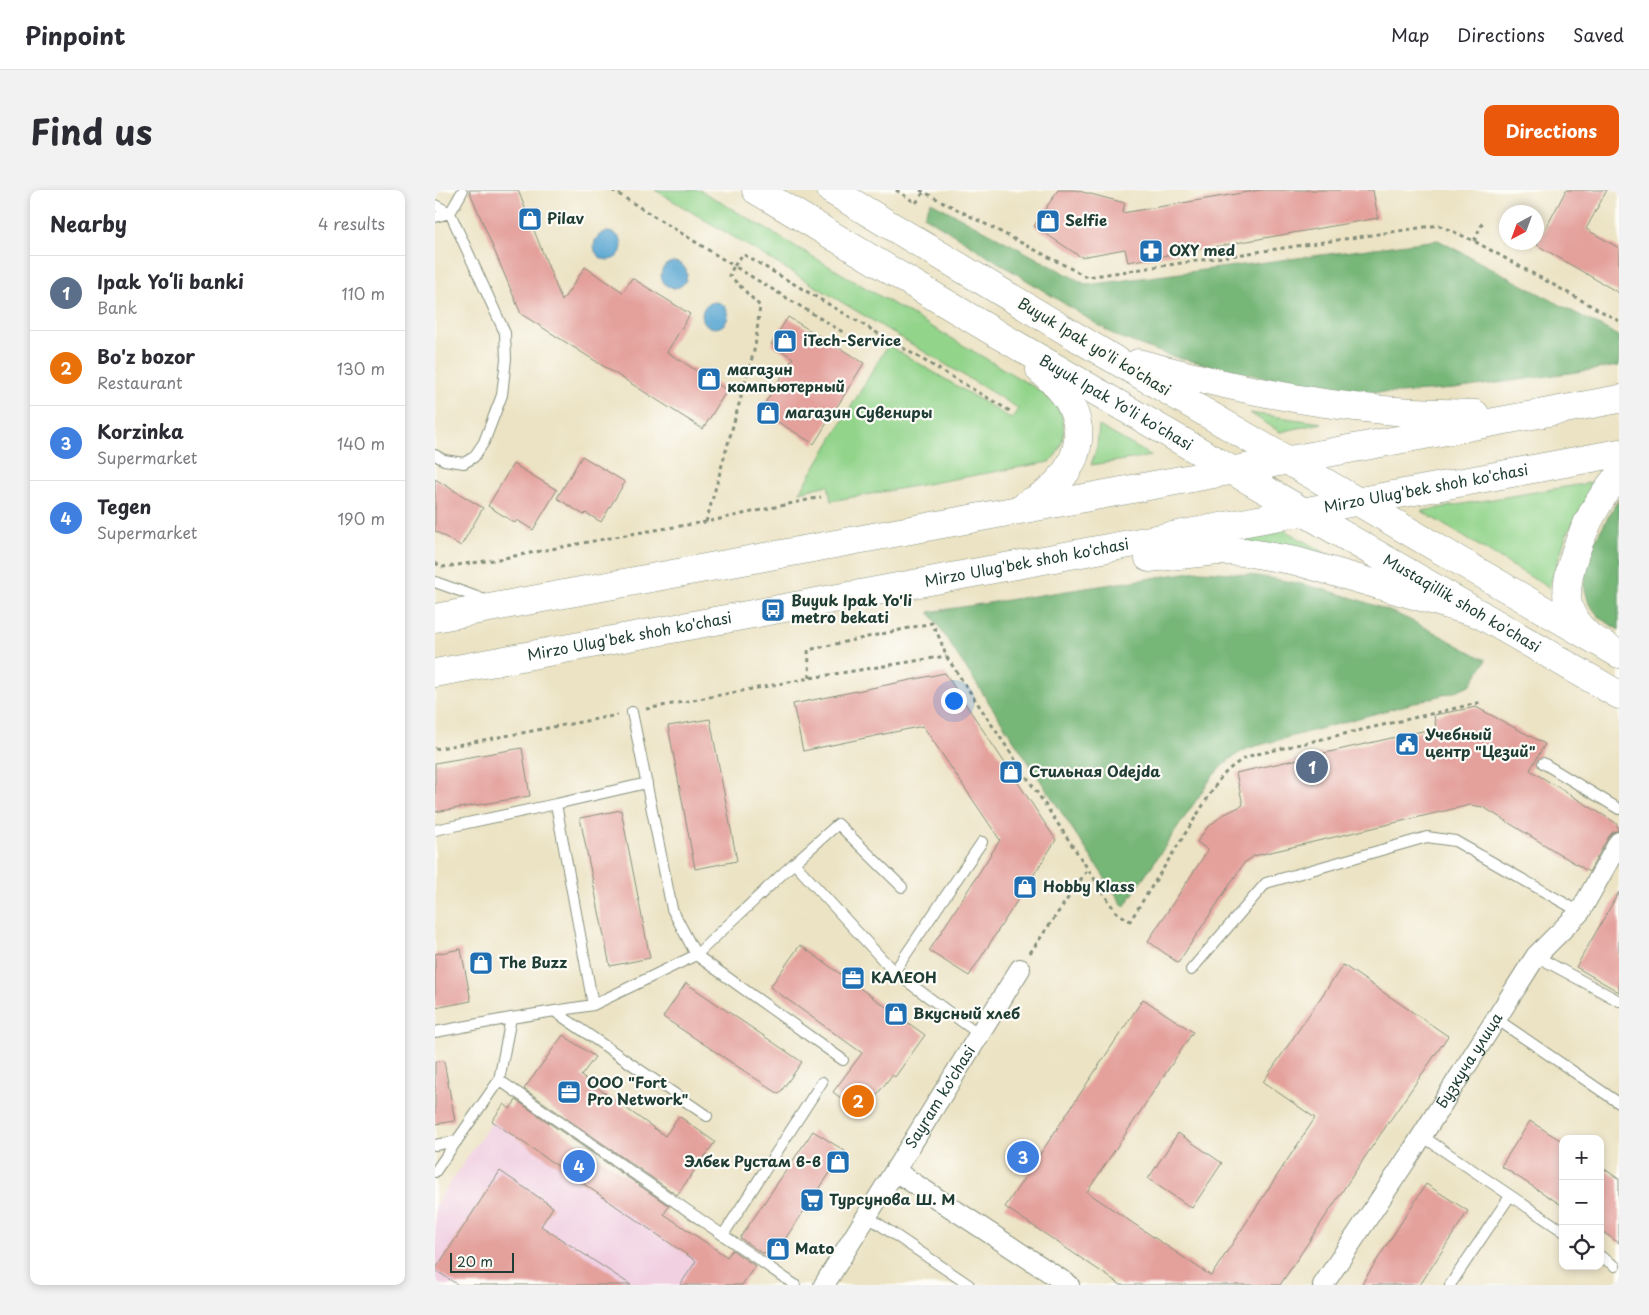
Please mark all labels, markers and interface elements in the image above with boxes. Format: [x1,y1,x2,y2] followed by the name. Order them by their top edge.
[25,17,126,53] text: Pinpoint
[1391,21,1429,48] text: Map
[1457,21,1545,48] text: Directions
[1573,21,1624,48] text: Saved
[30,104,152,157] text: Find us
[1484,105,1619,156] button: Directions
[1499,205,1544,250] north arrow
[517,206,543,232] shop icon: Pilav
[547,206,584,229] place label: Pilav
[50,207,127,239] text: Nearby
[1035,208,1061,234] shop icon: Selfie
[1065,208,1107,231] place label: Selfie
[318,211,385,235] text: 4 results
[1138,238,1164,264] pharmacy icon: OXY med
[1169,238,1235,261] place label: OXY med
[97,267,244,295] text: Ipak Yoʻli banki
[62,281,70,305] text: 1
[342,281,385,305] text: 110 m
[1014,291,1176,401] street label: Buyuk Ipak yo'li ko'chasi
[97,295,137,319] text: Bank
[772,328,798,354] shop icon: iTech-Service
[803,328,901,351] place label: iTech-Service
[97,342,195,370] text: Bo'z bozor
[1035,348,1198,455] street label: Buyuk Ipak Yo'li ko'chasi
[60,356,72,380] text: 2
[337,356,385,380] text: 130 m
[727,357,845,397] place label: магазин компьютерный
[696,366,722,392] shop icon: магазин компьютерный
[97,370,183,394] text: Restaurant
[755,400,781,426] shop icon: магазин Сувениры
[785,400,932,423] place label: магазин Сувениры
[97,417,184,445] text: Korzinka
[61,431,71,455] text: 3
[337,431,385,455] text: 140 m
[97,445,197,469] text: Supermarket
[1322,457,1530,518] street label: Mirzo Ulug'bek shoh ko'chasi
[97,492,151,520] text: Tegen
[61,506,71,530] text: 4
[337,506,385,530] text: 190 m
[97,520,197,544] text: Supermarket
[922,531,1131,592] street label: Mirzo Ulug'bek shoh ko'chasi
[1379,547,1546,657] street label: Mustaqillik shoh ko'chasi
[791,588,913,628] place label: Buyuk Ipak Yo'li metro bekati
[760,597,786,623] bus stop icon: Buyuk Ipak Yo'li metro bekati
[525,605,734,666] street label: Mirzo Ulug'bek shoh ko'chasi
[941,688,967,714] your location
[1425,722,1536,762] place label: Учебный центр "Цезий"
[1394,731,1420,757] public building icon: Учебный центр "Цезий"
[1296,748,1328,786] pin: 1
[998,759,1024,785] shop icon: Стильная Odejda
[1029,759,1161,782] place label: Стильная Odejda
[1012,874,1038,900] shop icon: Hobby Klass
[1043,874,1134,897] place label: Hobby Klass
[468,950,494,976] shop icon: The Buzz
[499,950,567,973] place label: The Buzz
[840,965,866,991] office icon: КАЛЕОН
[871,965,937,988] place label: КАЛЕОН
[883,1001,909,1027] shop icon: Вкусный хлеб
[913,1001,1020,1024] place label: Вкусный хлеб
[1429,1007,1508,1112] street label: Бузкуча улица
[898,1040,980,1152] street label: Sayram ko'chasi
[587,1070,688,1110] place label: ООО "Fort Pro Network"
[556,1079,582,1105] office icon: ООО "Fort Pro Network"
[842,1082,874,1120] pin: 2
[1559,1135,1604,1270] map controls
[1559,1135,1604,1180] button: +
[1007,1138,1039,1176] pin: 3
[563,1147,595,1185] pin: 4
[684,1149,821,1172] place label: Элбек Рустам в-в
[825,1149,851,1175] shop icon: Элбек Рустам в-в
[1559,1180,1604,1225] button: −
[799,1187,825,1213] supermarket icon: Турсунова Ш. М
[829,1187,955,1210] place label: Турсунова Ш. М
[1559,1225,1604,1270] button: locate
[765,1236,791,1262] shop icon: Mato
[795,1236,835,1259] place label: Mato
[450,1250,514,1273] scale bar
[457,1251,493,1272] text: 20 m

